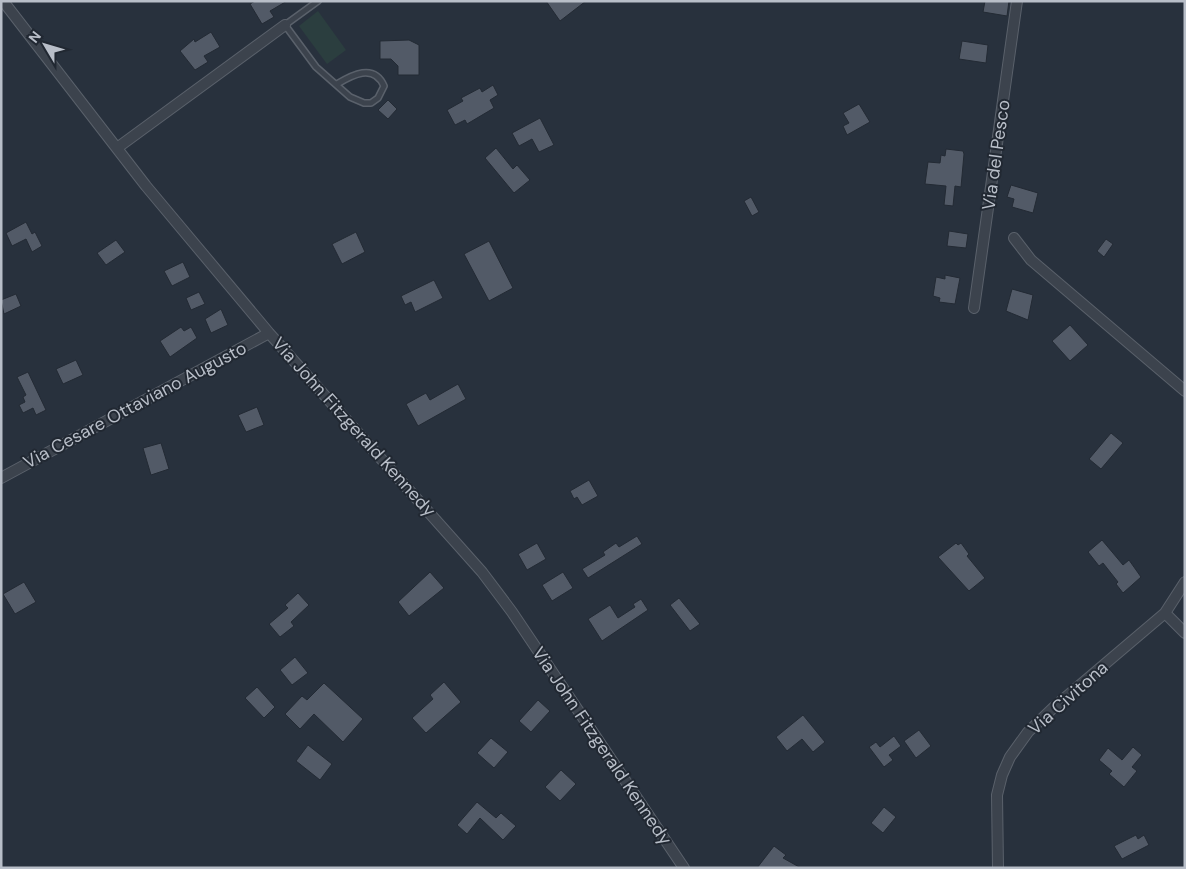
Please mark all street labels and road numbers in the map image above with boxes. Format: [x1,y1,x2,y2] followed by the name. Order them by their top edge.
[976,98,1016,212] street label: Via del Pesco
[267,332,441,522] street label: Via John Fitzgerald Kennedy
[19,336,251,474] street label: Via Cesare Ottaviano Augusto
[527,642,677,850] street label: Via John Fitzgerald Kennedy
[1023,656,1113,740] street label: Via Civitona

